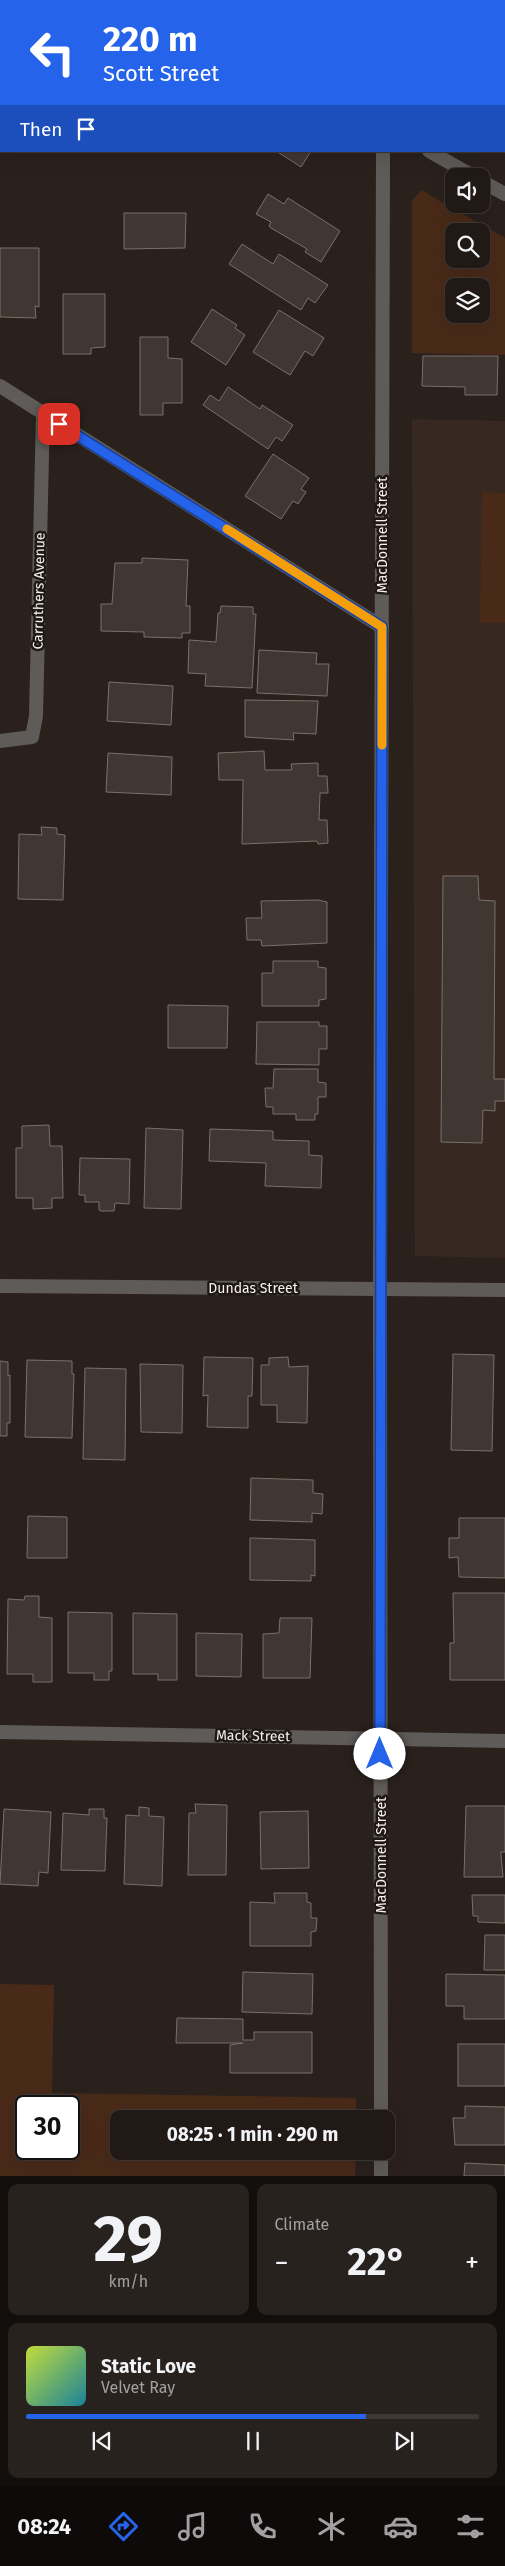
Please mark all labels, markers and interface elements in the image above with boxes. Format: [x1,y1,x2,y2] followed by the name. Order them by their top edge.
[103,18,198,60] text: 220 m
[20,20,85,85] icon: left
[103,60,219,87] text: Scott Street
[72,115,100,143] icon: arrive
[20,118,62,141] text: Then
[445,168,490,323] map controls
[445,168,490,213] button: sound
[445,223,490,268] button: search
[445,278,490,323] button: layers
[38,403,80,445] pin
[45,410,73,438] icon: arrive
[374,476,391,593] street label: MacDonnell Street
[29,532,49,650] street label: Carruthers Avenue
[208,1280,299,1297] street label: Dundas Street
[216,1727,291,1745] street label: Mack Street
[353,1727,405,1779] position arrow
[373,1796,390,1913] street label: MacDonnell Street
[15,2095,80,2160] speed limit sign: 30
[167,2123,338,2146] text: 08:25 · 1 min · 290 m
[94,2200,163,2278] text: 29
[275,2215,329,2234] text: Climate
[347,2239,406,2285] text: 22°
[275,2246,289,2279] text: −
[465,2246,479,2279] text: +
[108,2272,148,2291] text: km/h
[101,2355,196,2378] text: Static Love
[101,2378,175,2397] text: Velvet Ray
[88,2427,116,2455] icon: previous
[239,2427,267,2455] icon: pause
[390,2427,418,2455] icon: next
[106,2509,141,2544] icon: directions
[175,2509,210,2544] icon: music
[245,2509,280,2544] icon: phone
[314,2509,349,2544] icon: climate
[383,2509,418,2544] icon: car
[453,2509,488,2544] icon: filters
[17,2513,71,2540] text: 08:24

